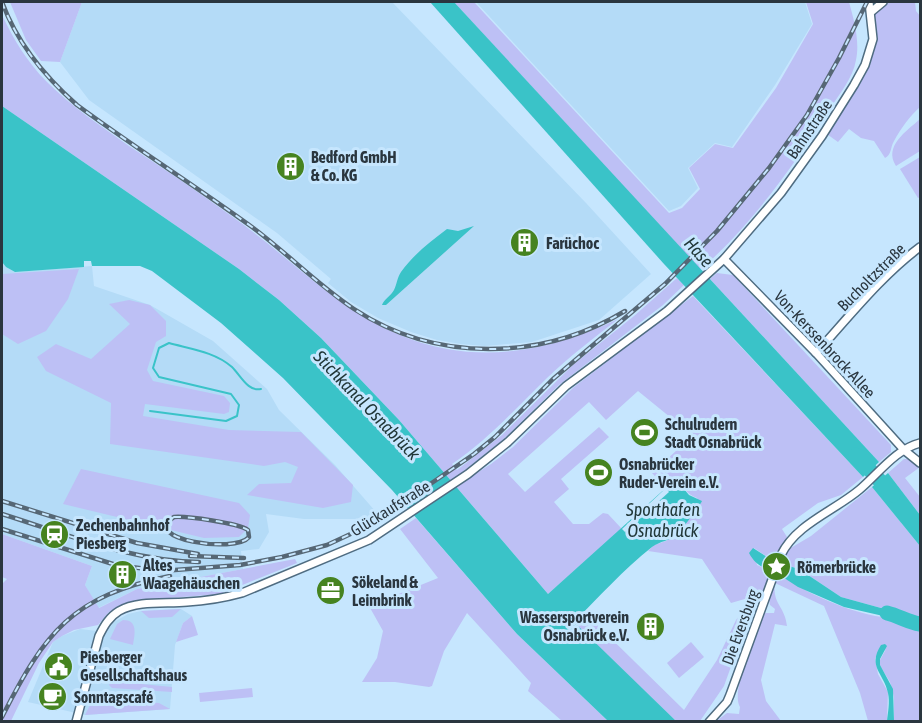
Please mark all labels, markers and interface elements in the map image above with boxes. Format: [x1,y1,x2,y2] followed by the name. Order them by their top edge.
[783,96,835,162] street label: Bahnstraße
[311,148,397,184] place label: Bedford GmbH & Co. KG
[274,150,306,182] building icon: Bedford GmbH & Co. KG
[509,227,541,259] building icon: Farüchoc
[680,233,718,271] water label: Hase
[546,234,599,252] place label: Farüchoc
[834,240,908,314] street label: Bucholtzstraße
[771,287,879,401] street label: Von-Kerssenbrock-Allee
[309,345,425,465] water label: Stichkanal Osnabrück
[665,415,762,451] place label: Schulrudern Stadt Osnabrück
[628,417,660,449] sports icon: Schulrudern Stadt Osnabrück
[619,455,719,491] place label: Osnabrücker Ruder-Verein e.V.
[582,457,614,489] sports icon: Osnabrücker Ruder-Verein e.V.
[347,477,433,539] street label: Glückaufstraße
[625,499,700,541] water label: Sporthafen Osnabrück
[76,516,170,552] place label: Zechenbahnhof Piesberg
[39,518,71,550] station icon: Zechenbahnhof Piesberg
[760,551,792,583] place icon: Römerbrücke
[142,556,240,592] place label: Altes Waagehäuschen
[106,558,138,590] building icon: Altes Waagehäuschen
[797,558,876,576] place label: Römerbrücke
[352,573,418,609] place label: Sökeland & Leimbrink
[315,575,347,607] office icon: Sökeland & Leimbrink
[718,587,763,668] street label: Die Eversburg
[519,608,629,644] place label: Wassersportverein Osnabrück e.V.
[634,610,666,642] building icon: Wassersportverein Osnabrück e.V.
[80,648,188,684] place label: Piesberger Gesellschaftshaus
[43,650,75,682] public building icon: Piesberger Gesellschaftshaus
[37,681,69,713] cafe icon: Sonntagscafé
[74,688,153,706] place label: Sonntagscafé

